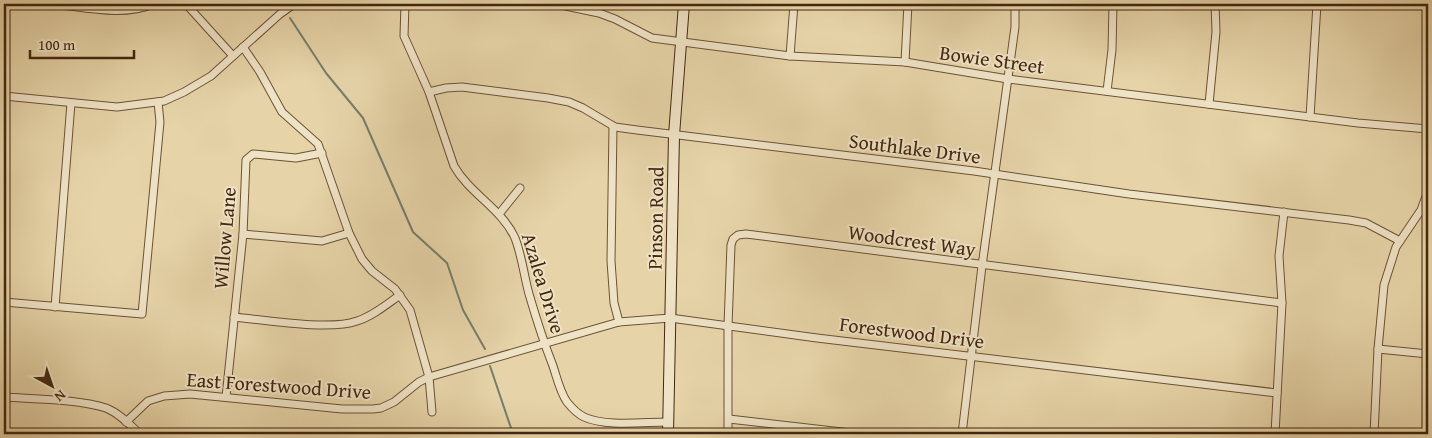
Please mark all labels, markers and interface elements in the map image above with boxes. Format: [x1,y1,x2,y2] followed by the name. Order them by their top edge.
[30,28,134,60] scale bar
[38,34,76,55] text: 100 m
[938,37,1046,81] street label: Bowie Street
[847,126,983,170] street label: Southlake Drive
[640,166,670,270] street label: Pinson Road
[205,186,243,290] street label: Willow Lane
[846,217,978,263] street label: Woodcrest Way
[515,229,573,337] street label: Azalea Drive
[838,309,986,355] street label: Forestwood Drive
[28,360,78,410] north arrow
[186,364,372,406] street label: East Forestwood Drive
[50,385,70,407] text: N

